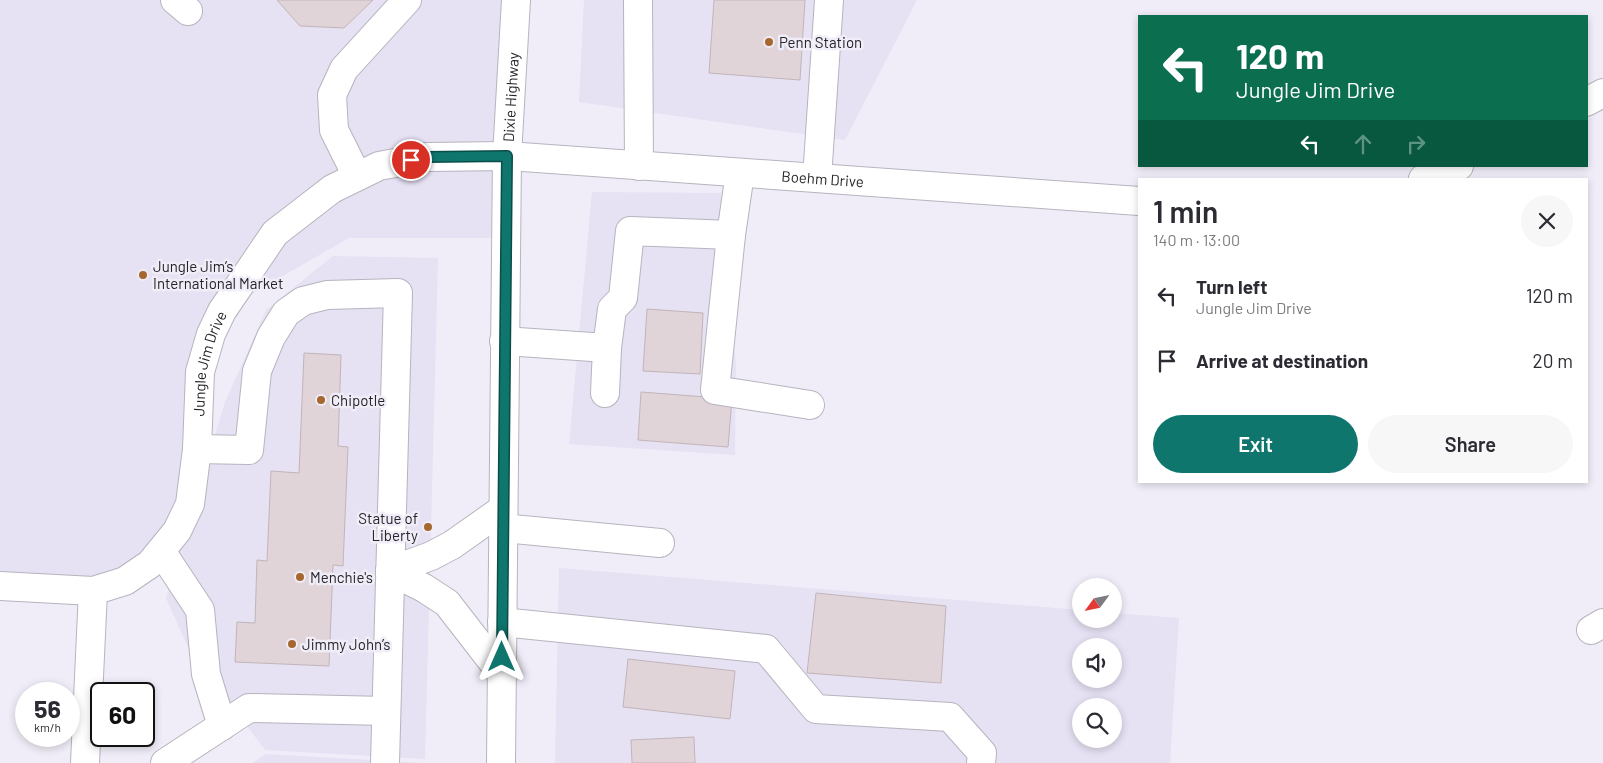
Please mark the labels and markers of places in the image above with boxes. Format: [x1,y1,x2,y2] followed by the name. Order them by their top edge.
[779,33,862,51] place label: Penn Station
[763,36,775,48] marker: Penn Station
[390,139,432,181] pin
[153,257,283,292] place label: Jungle Jim’s International Market
[137,269,149,281] marker: Jungle Jim’s International Market
[331,391,385,409] place label: Chipotle
[315,394,327,406] marker: Chipotle
[358,509,418,544] place label: Statue of Liberty
[422,521,434,533] marker: Statue of Liberty
[310,568,373,586] place label: Menchie's
[294,571,306,583] marker: Menchie's
[302,635,390,653] place label: Jimmy John’s
[286,638,298,650] marker: Jimmy John’s

